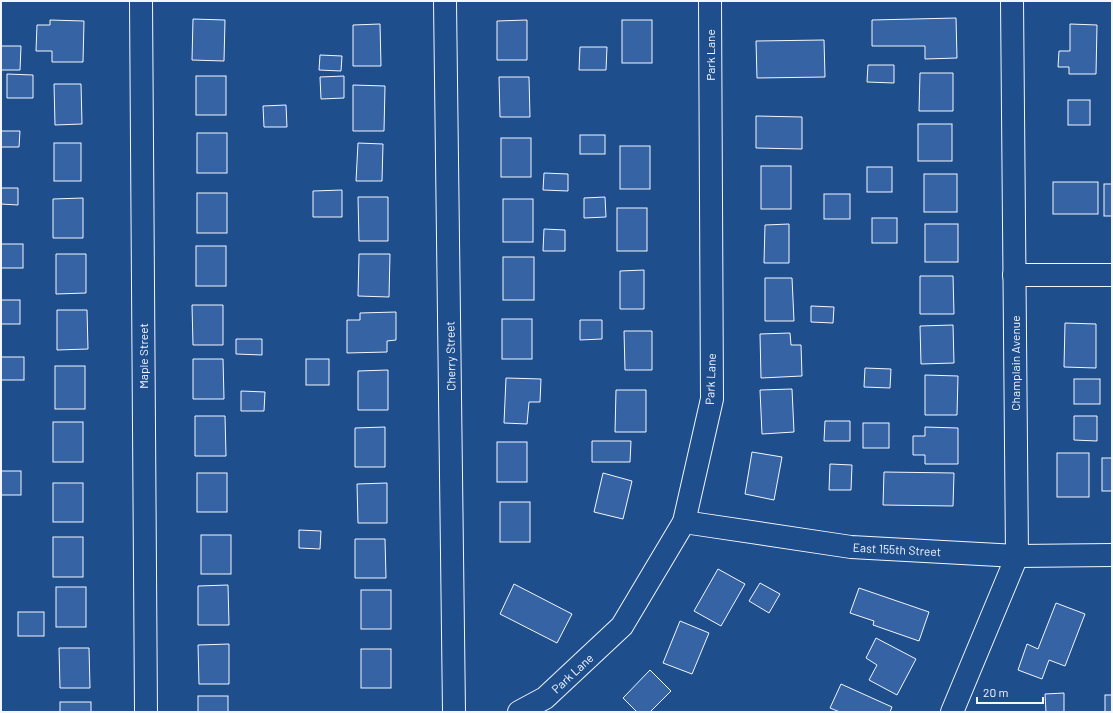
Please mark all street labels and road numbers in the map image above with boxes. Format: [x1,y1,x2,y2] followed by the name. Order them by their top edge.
[703,29,717,81] street label: Park Lane
[1008,315,1022,411] street label: Champlain Avenue
[442,321,458,391] street label: Cherry Street
[136,323,150,389] street label: Maple Street
[702,353,718,405] street label: Park Lane
[852,540,942,558] street label: East 155th Street
[548,650,596,696] street label: Park Lane

